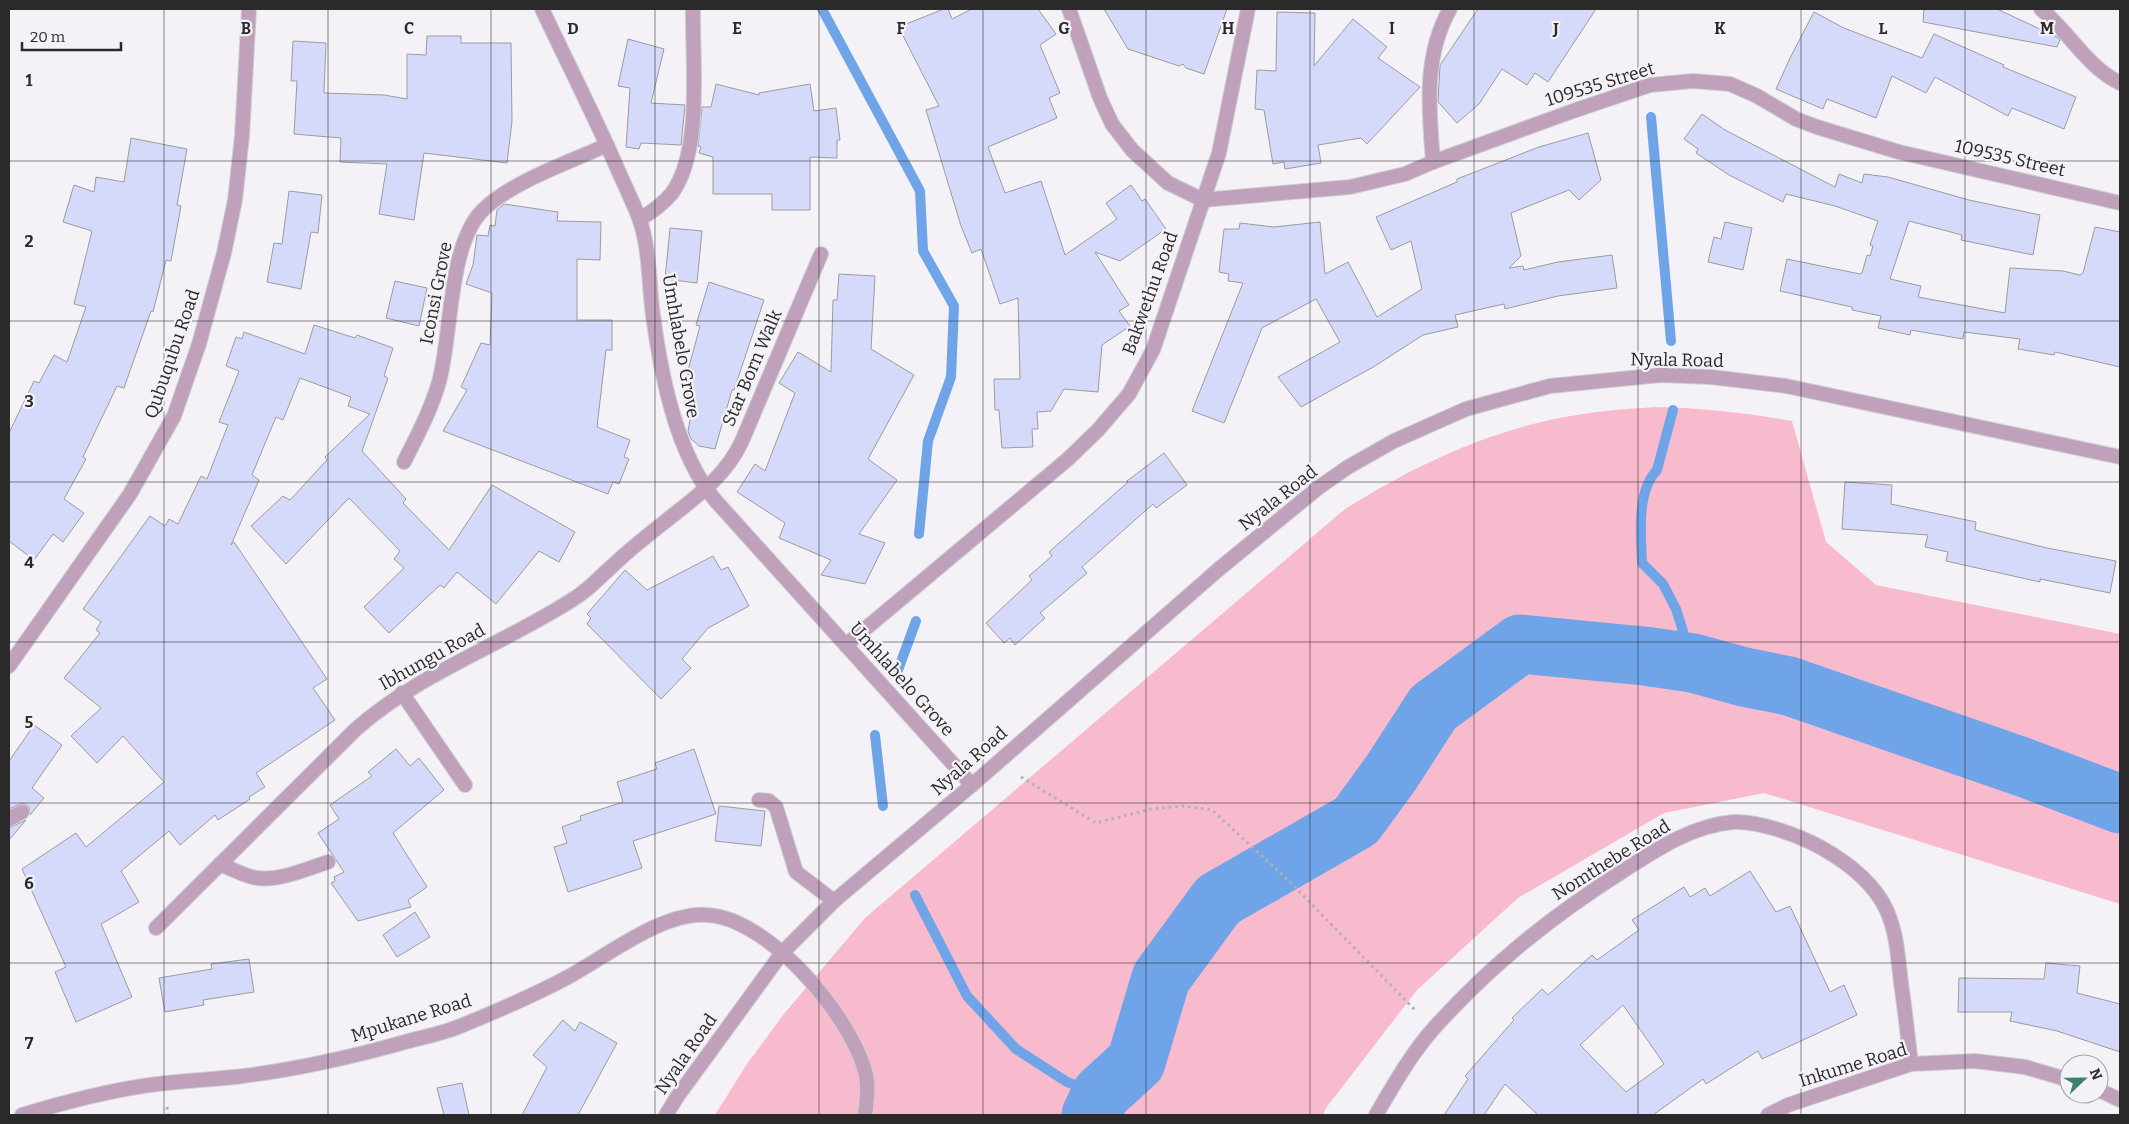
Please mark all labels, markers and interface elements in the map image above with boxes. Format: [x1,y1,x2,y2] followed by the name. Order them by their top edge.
[241,19,251,38] text: B
[404,19,414,38] text: C
[567,19,579,38] text: D
[732,19,742,38] text: E
[897,19,906,38] text: F
[1058,19,1070,38] text: G
[1222,19,1235,38] text: H
[1389,19,1395,38] text: I
[1552,19,1559,38] text: J
[1714,19,1726,38] text: K
[1879,19,1888,38] text: L
[2040,19,2054,38] text: M
[22,20,121,52] scale bar
[30,28,66,46] text: 20 m
[1543,57,1658,111] street label: 109535 Street
[26,71,33,90] text: 1
[1953,135,2068,182] street label: 109535 Street
[1118,228,1183,358] street label: Bakwethu Road
[24,232,34,251] text: 2
[415,240,457,346] street label: Iconsi Grove
[658,272,704,420] street label: Umhlabelo Grove
[140,286,205,421] street label: Qubuqubu Road
[717,305,787,430] street label: Star Born Walk
[1630,348,1724,372] street label: Nyala Road
[24,392,34,411] text: 3
[1234,460,1322,535] street label: Nyala Road
[24,553,34,572] text: 4
[845,617,959,741] street label: Umhlabelo Grove
[375,619,489,695] street label: Ibhungu Road
[25,713,34,732] text: 5
[927,722,1012,800] street label: Nyala Road
[1548,815,1674,905] street label: Nomthebe Road
[24,874,34,893] text: 6
[348,989,474,1047] street label: Mpukane Road
[650,1009,722,1099] street label: Nyala Road
[25,1034,34,1053] text: 7
[1796,1038,1910,1092] street label: Inkume Road
[2059,1054,2109,1104] north arrow
[2086,1066,2106,1083] text: N

